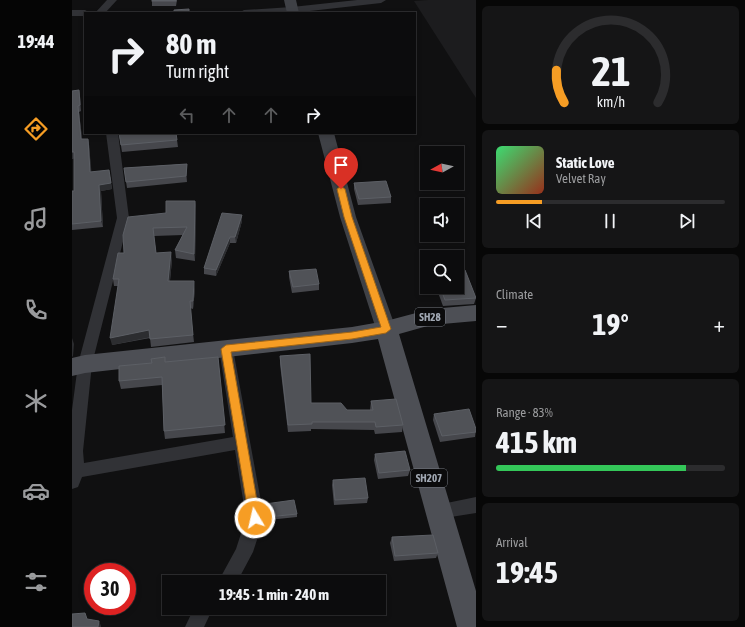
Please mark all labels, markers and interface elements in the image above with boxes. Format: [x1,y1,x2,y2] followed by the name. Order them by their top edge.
[100,28,152,80] icon: right
[166,28,216,60] text: 80 m
[17,31,55,52] text: 19:44
[591,47,630,95] text: 21
[166,61,229,82] text: Turn right
[596,94,625,110] text: km/h
[176,104,198,126] icon: left
[218,104,240,126] icon: ahead
[260,104,282,126] icon: ahead
[302,104,324,126] icon: right
[22,115,50,143] icon: directions
[420,146,464,190] north arrow
[420,146,464,294] map controls
[324,148,358,189] pin
[330,154,352,176] icon: arrive
[556,154,615,171] text: Static Love
[556,171,606,186] text: Velvet Ray
[420,198,464,242] button: sound
[22,205,50,233] icon: music
[523,210,545,232] icon: previous
[599,210,621,232] icon: pause
[676,210,698,232] icon: next
[420,250,464,294] button: search
[496,287,533,302] text: Climate
[22,296,50,324] icon: phone
[592,307,629,341] text: 19°
[415,308,445,326] road number: SH28
[496,311,507,337] text: −
[714,311,725,337] text: +
[22,387,50,415] icon: climate
[496,405,553,420] text: Range · 83%
[496,425,577,459] text: 415 km
[411,469,447,487] road number: SH207
[22,477,50,505] icon: car
[234,497,276,539] position arrow
[496,535,528,550] text: Arrival
[496,555,558,589] text: 19:45
[84,563,136,615] speed limit sign: 30
[22,568,50,596] icon: filters
[219,586,329,603] text: 19:45 · 1 min · 240 m

